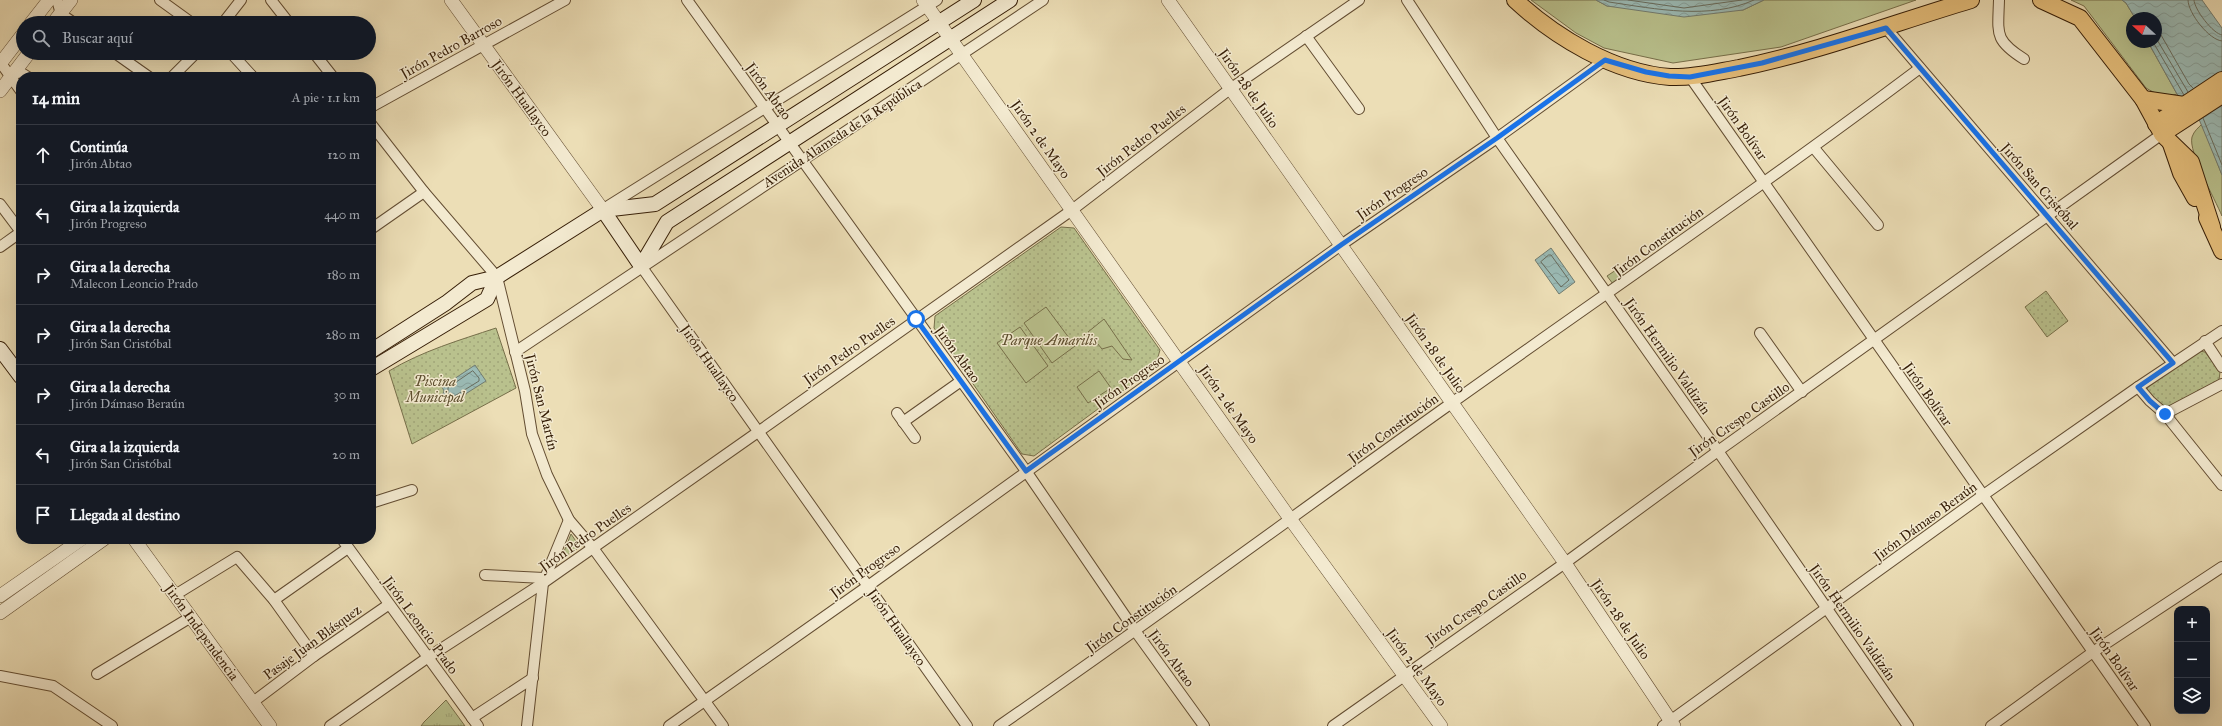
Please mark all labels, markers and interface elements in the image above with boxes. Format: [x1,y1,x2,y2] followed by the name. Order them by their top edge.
[2126,12,2162,48] north arrow
[396,13,505,84] street label: Jirón Pedro Barroso
[16,16,376,60] search box
[30,27,52,49] icon: search
[62,29,133,47] text: Buscar aquí
[1213,44,1282,132] street label: Jirón 28 de Julio
[486,55,555,141] street label: Jirón Huallayco
[740,58,795,124] street label: Jirón Abtao
[759,76,925,192] street label: Avenida Alameda de la República
[32,88,80,109] text: 14 min
[292,90,360,106] text: A pie · 1.1 km
[1712,91,1771,165] street label: Jirón Bolívar
[1005,95,1074,182] street label: Jirón 2 de Mayo
[1092,100,1190,182] street label: Jirón Pedro Puelles
[70,138,128,156] text: Continúa
[1995,138,2082,234] street label: Jirón San Cristóbal
[32,144,54,166] icon: ahead
[327,147,360,163] text: 120 m
[70,156,132,172] text: Jirón Abtao
[1352,163,1432,225] street label: Jirón Progreso
[70,198,179,216] text: Gira a la izquierda
[1608,203,1708,282] street label: Jirón Constitución
[32,204,54,226] icon: left
[324,207,360,223] text: 440 m
[70,216,147,232] text: Jirón Progreso
[70,258,170,276] text: Gira a la derecha
[32,264,54,286] icon: right
[327,267,360,283] text: 180 m
[70,276,198,292] text: Malecon Leoncio Prado
[1619,293,1714,419] street label: Jirón Hermilio Valdizán
[1400,309,1469,397] street label: Jirón 28 de Julio
[907,310,925,328] route start
[799,312,899,390] street label: Jirón Pedro Puelles
[70,318,170,336] text: Gira a la derecha
[675,320,743,406] street label: Jirón Huallayco
[929,321,984,387] street label: Jirón Abtao
[32,324,54,346] icon: right
[325,327,360,343] text: 280 m
[1001,332,1098,349] park label: Parque Amarilis
[70,336,172,352] text: Jirón San Cristóbal
[520,350,562,453] street label: Jirón San Martín
[1089,351,1169,414] street label: Jirón Progreso
[1897,357,1956,431] street label: Jirón Bolívar
[1193,360,1262,447] street label: Jirón 2 de Mayo
[404,373,465,407] park label: Piscina Municipal
[70,378,170,396] text: Gira a la derecha
[1684,378,1794,463] street label: Jirón Crespo Castillo
[32,384,54,406] icon: right
[334,387,360,403] text: 30 m
[1343,390,1443,469] street label: Jirón Constitución
[70,396,185,412] text: Jirón Dámaso Beraún
[2156,405,2174,423] route end
[70,438,179,456] text: Gira a la izquierda
[32,444,54,466] icon: left
[332,447,360,463] text: 20 m
[70,456,172,472] text: Jirón San Cristóbal
[1869,478,1981,567] street label: Jirón Dámaso Beraún
[535,499,635,577] street label: Jirón Pedro Puelles
[32,504,54,526] icon: arrive
[70,506,180,524] text: Llegada al destino
[825,539,904,604] street label: Jirón Progreso
[1804,559,1899,685] street label: Jirón Hermilio Valdizán
[1421,566,1531,651] street label: Jirón Crespo Castillo
[377,572,462,678] street label: Jirón Leoncio Prado
[1586,574,1654,663] street label: Jirón 28 de Julio
[159,579,242,685] street label: Jirón Independencia
[1081,580,1181,658] street label: Jirón Constitución
[862,584,930,670] street label: Jirón Huallayco
[260,601,366,684] street label: Pasaje Juan Blásquez
[2174,606,2210,714] map controls
[2174,606,2210,642] button: +
[2084,622,2143,696] street label: Jirón Bolívar
[1381,623,1451,710] street label: Jirón 2 de Mayo
[1143,625,1198,691] street label: Jirón Abtao
[2174,642,2210,678] button: −
[2174,678,2210,714] button: layers

